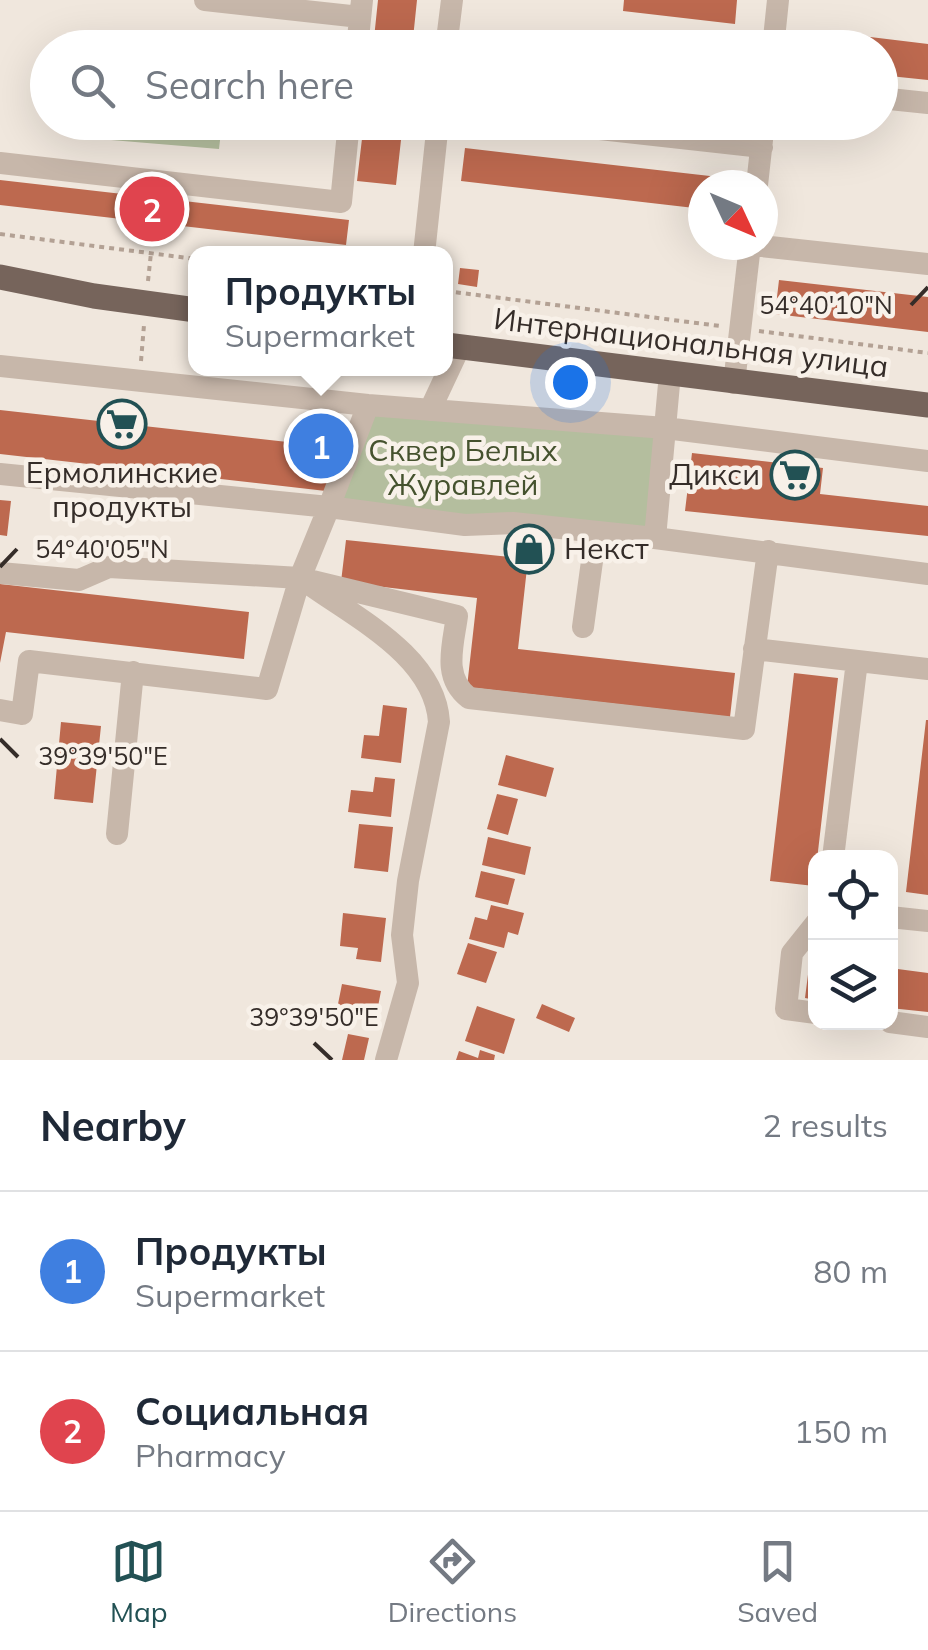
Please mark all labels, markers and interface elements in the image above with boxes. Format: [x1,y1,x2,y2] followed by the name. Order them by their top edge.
[30,30,898,140] search box
[65,58,120,113] icon: search
[145,61,354,109] text: Search here
[688,170,778,260] north arrow
[120,172,184,246] pin: 2
[188,246,453,376] popup
[225,267,416,315] text: Продукты
[759,289,893,320] text: 54°40'10"N
[492,299,890,385] street label: Интернациональная улица
[225,315,415,355] text: Supermarket
[545,357,596,408] your location
[96,398,148,450] supermarket icon: Ермолинские продукты
[288,408,354,484] pin: 1
[368,431,558,503] park label: Сквер Белых Журавлей
[769,449,821,501] supermarket icon: Дикси
[26,453,218,525] place label: Ермолинские продукты
[669,455,760,493] place label: Дикси
[503,523,555,575] shop icon: Некст
[564,529,649,567] place label: Некст
[35,533,169,564] text: 54°40'05"N
[38,740,168,771] text: 39°39'50"E
[808,850,898,1030] map controls
[808,850,898,940] button: locate
[808,940,898,1030] button: layers
[249,1001,379,1032] text: 39°39'50"E
[40,1099,186,1152] text: Nearby
[763,1105,888,1145] text: 2 results
[135,1227,327,1275] text: Продукты
[63,1251,82,1291] text: 1
[813,1251,888,1291] text: 80 m
[135,1275,325,1315] text: Supermarket
[135,1387,369,1435] text: Социальная
[63,1411,82,1451] text: 2
[794,1411,888,1451] text: 150 m
[135,1435,286,1475] text: Pharmacy
[110,1534,168,1629] tab: Map
[388,1534,517,1629] tab: Directions
[737,1534,818,1629] tab: Saved

